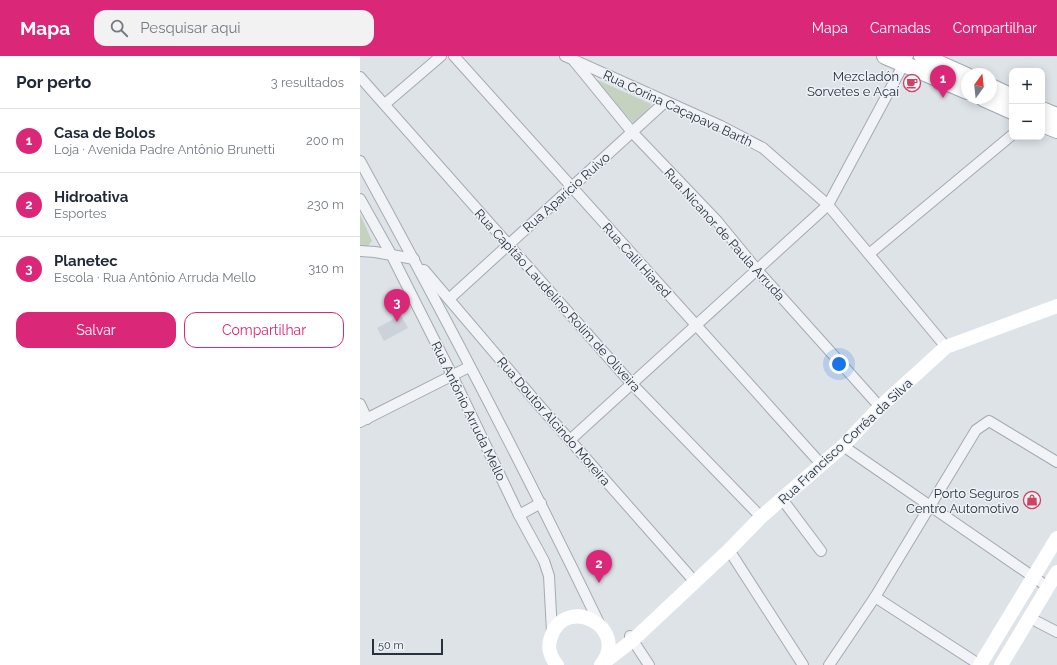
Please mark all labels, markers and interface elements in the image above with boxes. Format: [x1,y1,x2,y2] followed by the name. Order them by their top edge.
[94,10,374,46] search box
[20,17,70,39] text: Mapa
[108,17,130,39] icon: search
[140,19,241,37] text: Pesquisar aqui
[812,20,848,36] text: Mapa
[870,20,931,36] text: Camadas
[953,20,1037,36] text: Compartilhar
[930,65,956,98] pin: 1
[601,67,755,150] street label: Rua Corina Caçapava Barth
[961,68,997,104] north arrow
[1009,68,1045,140] map controls
[1009,68,1045,104] button: +
[807,69,899,99] place label: Mezcladón Sorvetes e Açaí
[16,72,91,92] text: Por perto
[902,73,922,93] cafe icon: Mezcladón Sorvetes e Açaí
[271,75,344,90] text: 3 resultados
[1009,104,1045,140] button: −
[54,124,155,142] text: Casa de Bolos
[26,133,32,148] text: 1
[306,133,344,148] text: 200 m
[54,142,275,157] text: Loja · Avenida Padre Antônio Brunetti
[520,149,613,235] street label: Rua Aparício Ruivo
[661,165,788,304] street label: Rua Nicanor de Paula Arruda
[54,188,128,206] text: Hidroativa
[25,197,33,212] text: 2
[307,197,344,212] text: 230 m
[54,206,107,221] text: Esportes
[472,206,644,395] street label: Rua Capitão Laudelino Rolim de Oliveira
[599,220,674,301] street label: Rua Calil Hiared
[54,252,118,270] text: Planetec
[25,261,33,276] text: 3
[308,261,344,276] text: 310 m
[54,270,256,285] text: Escola · Rua Antônio Arruda Mello
[384,289,410,322] pin: 3
[16,312,176,348] button: Salvar
[184,312,344,348] button: Compartilhar
[428,339,509,484] street label: Rua Antônio Arruda Mello
[494,354,613,488] street label: Rua Doutor Alcindo Moreira
[829,354,849,374] your location
[775,375,915,507] street label: Rua Francisco Corrêa da Silva
[906,486,1019,516] place label: Porto Seguros Centro Automotivo
[1022,490,1042,510] shop icon: Porto Seguros Centro Automotivo
[586,550,612,583] pin: 2
[372,637,443,656] scale bar
[378,639,404,652] text: 50 m

